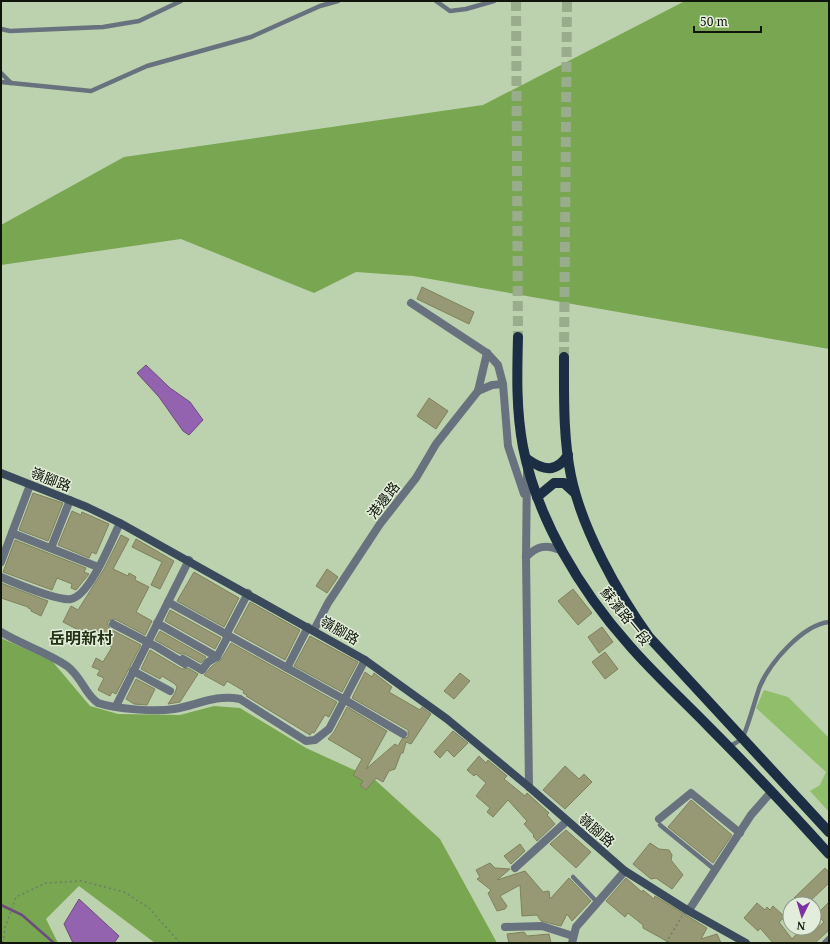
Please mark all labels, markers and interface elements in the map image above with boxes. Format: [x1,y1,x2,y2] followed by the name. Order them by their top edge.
[694,8,761,34] scale bar
[700,13,728,30] text: 50 m
[28,463,74,495] street label: 嶺腳路
[363,478,403,522] street label: 港邊路
[597,583,655,649] street label: 蘇濱路一段
[317,611,363,649] street label: 嶺腳路
[49,627,113,649] district label: 岳明新村
[575,809,619,851] street label: 嶺腳路
[782,896,822,936] north arrow
[796,919,806,934] text: N

